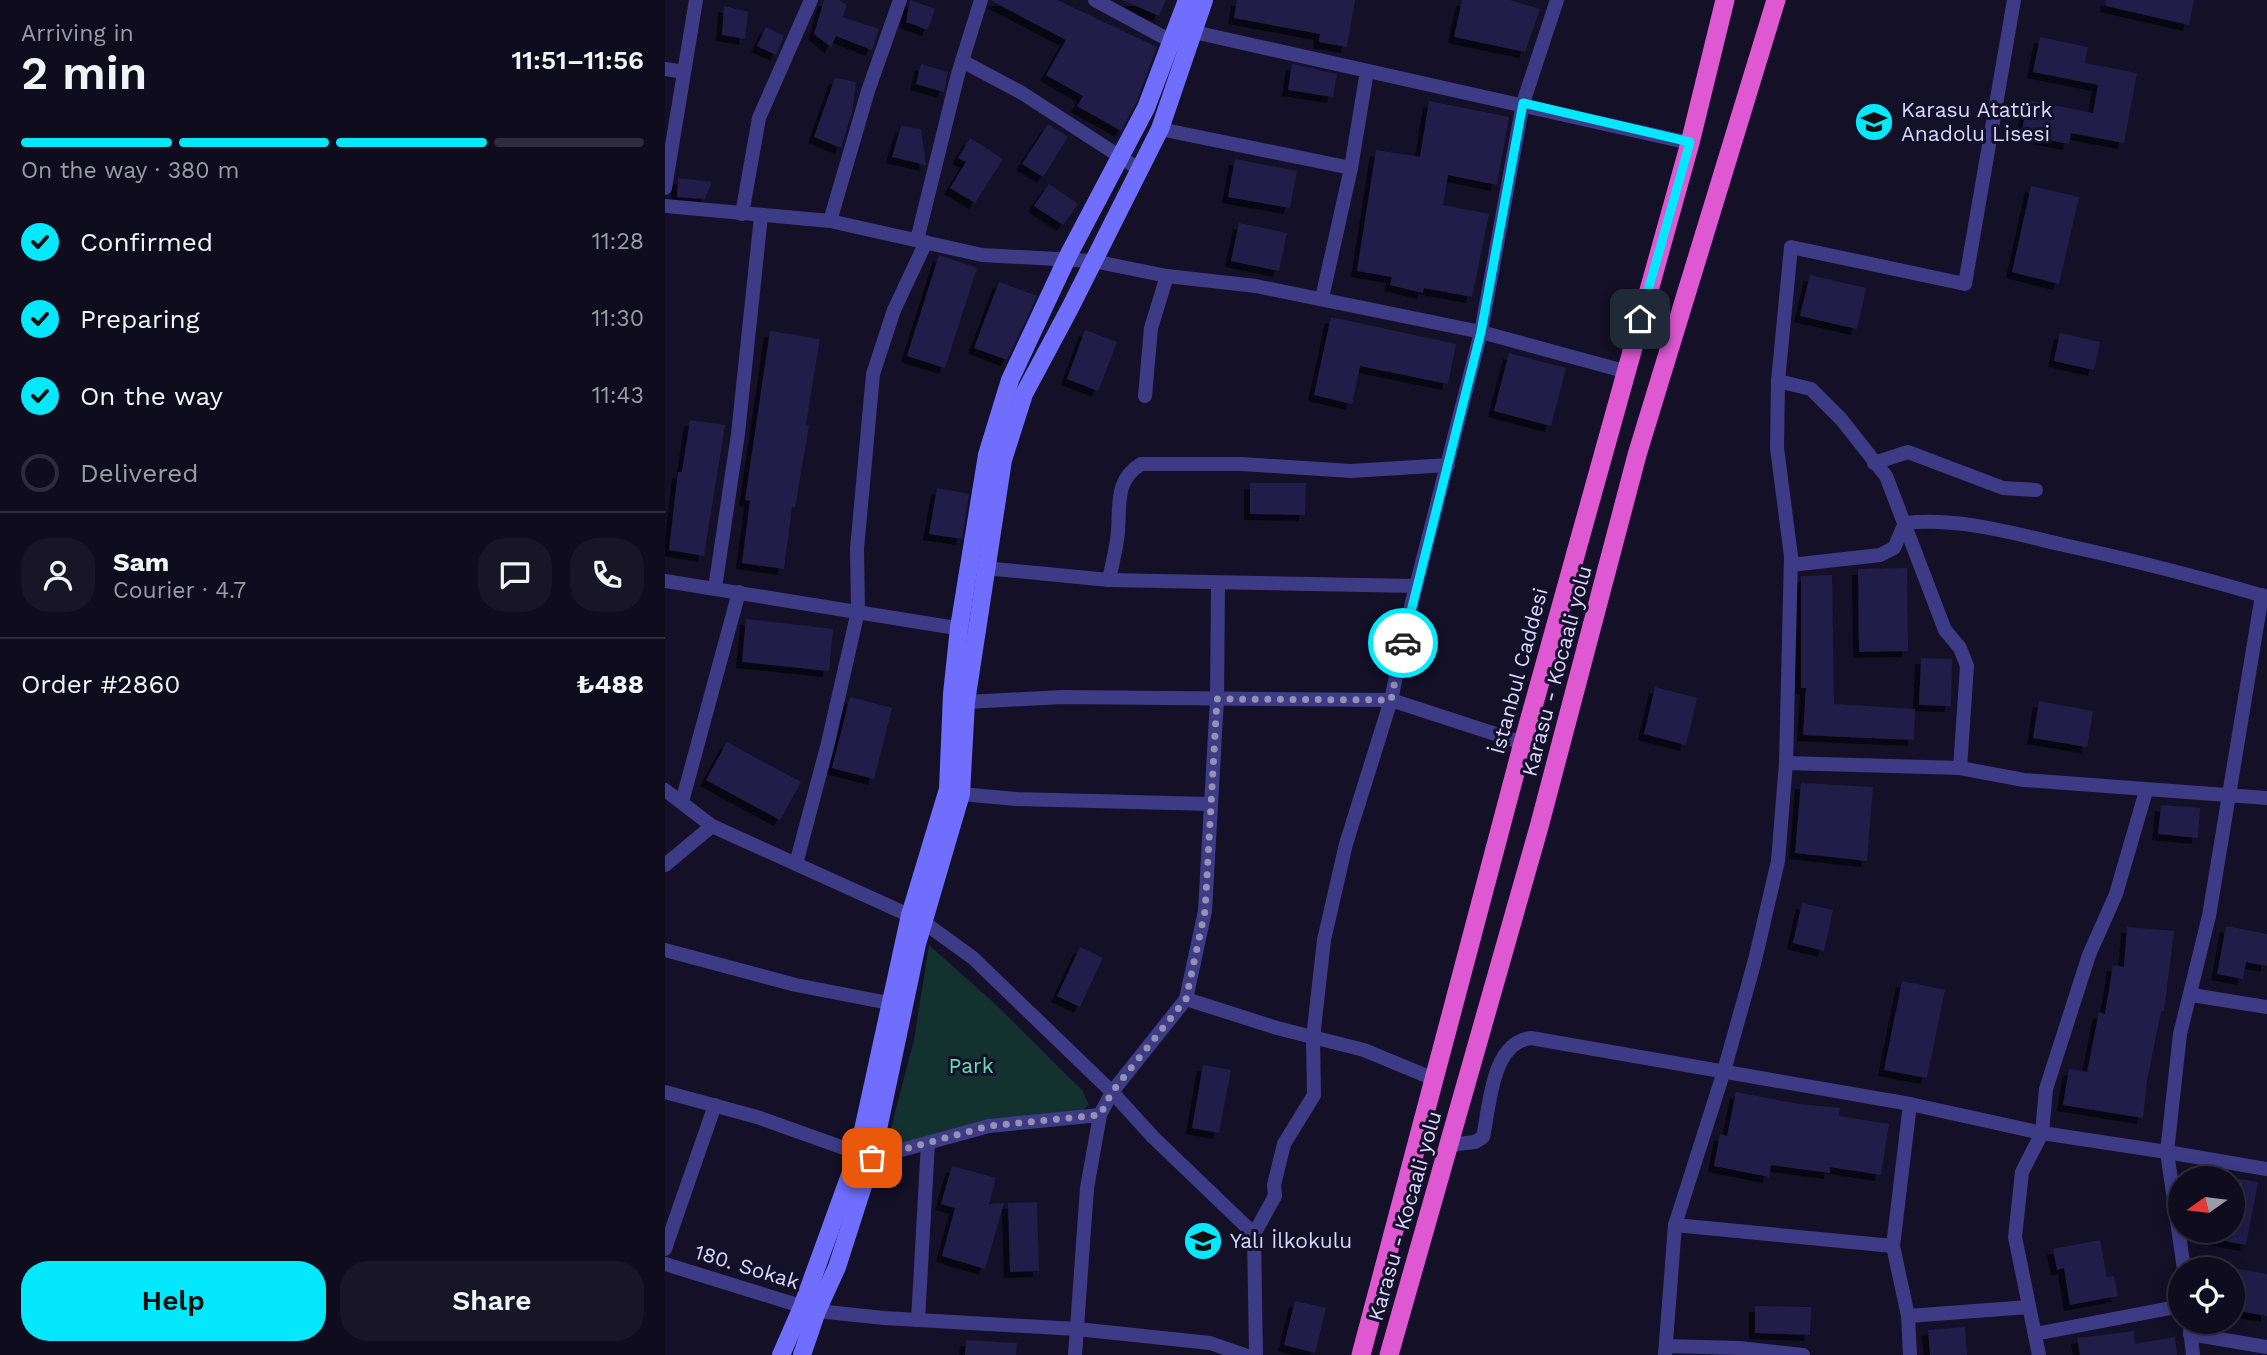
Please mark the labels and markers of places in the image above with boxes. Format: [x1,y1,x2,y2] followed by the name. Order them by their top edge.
[1901,97,2053,146] place label: Karasu Atatürk Anadolu Lisesi
[1853,101,1895,143] school or university icon: Karasu Atatürk Anadolu Lisesi
[1610,289,1670,349] pin
[842,1128,902,1188] pin
[1182,1220,1224,1262] school or university icon: Yalı İlkokulu
[1230,1228,1352,1253] place label: Yalı İlkokulu

